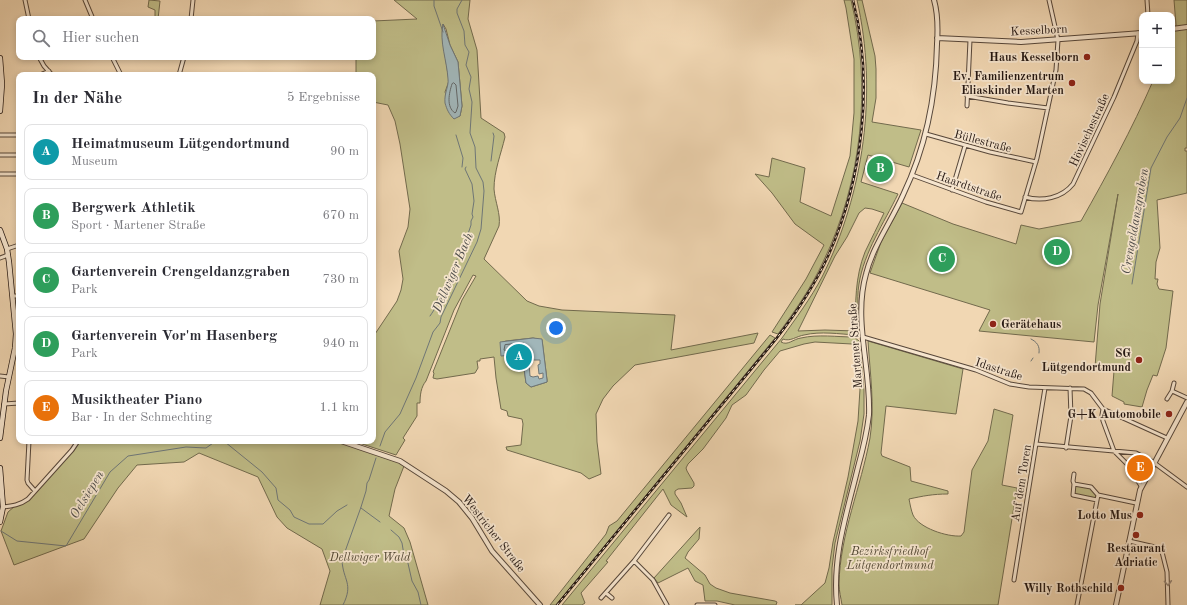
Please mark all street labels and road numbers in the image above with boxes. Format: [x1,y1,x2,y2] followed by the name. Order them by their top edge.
[1010,23,1068,38] street label: Kesselborn
[1068,92,1112,169] street label: Hövischestraße
[953,129,1013,155] street label: Büllestraße
[934,170,1004,204] street label: Haardtstraße
[847,303,865,389] street label: Martener Straße
[974,357,1024,383] street label: Idastraße
[1010,443,1034,523] street label: Auf dem Toren
[459,493,527,575] street label: Westricher Straße

